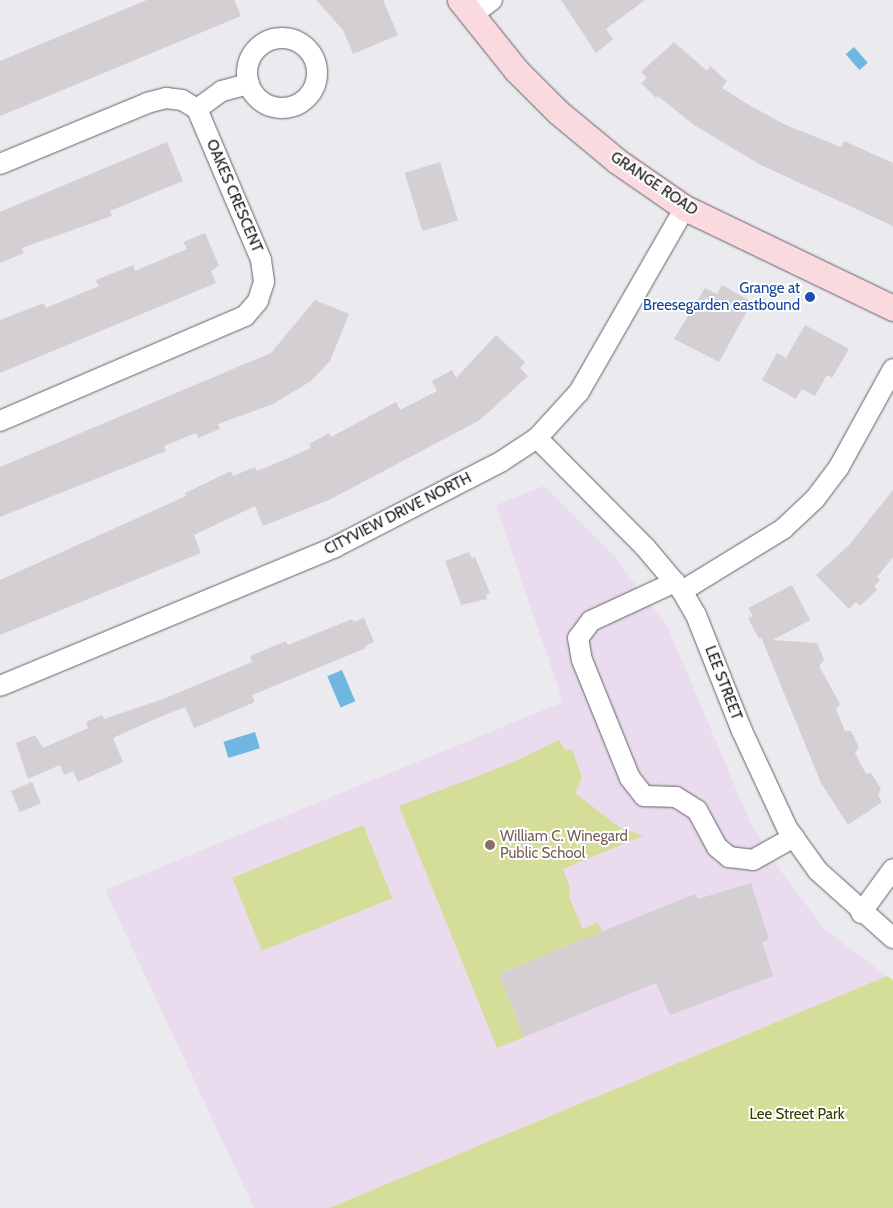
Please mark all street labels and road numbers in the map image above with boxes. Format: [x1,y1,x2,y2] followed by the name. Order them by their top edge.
[202,137,266,255] street label: OAKES CRESCENT
[607,148,701,220] street label: GRANGE ROAD
[321,469,475,559] street label: CITYVIEW DRIVE NORTH
[701,643,745,723] street label: LEE STREET

